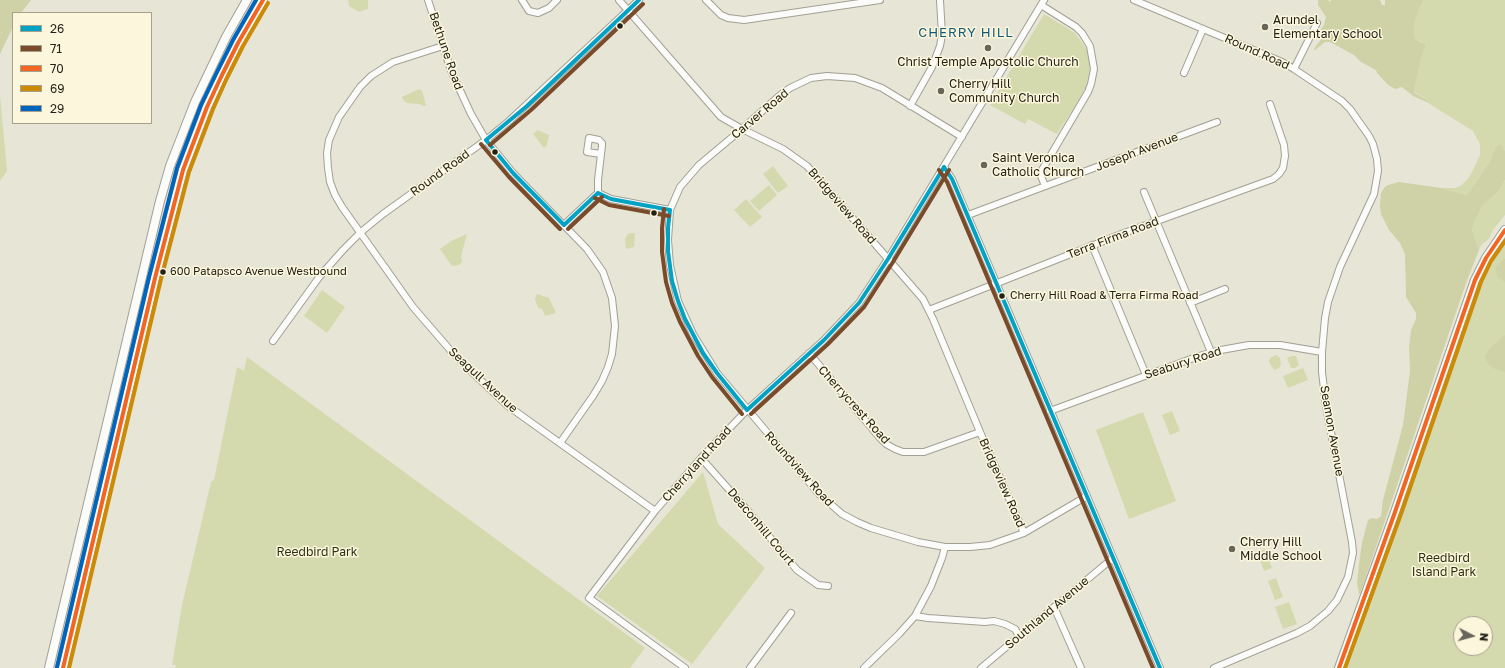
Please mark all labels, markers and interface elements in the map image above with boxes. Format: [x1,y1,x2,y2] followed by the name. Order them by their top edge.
[426,10,466,92] street label: Bethune Road
[12,12,152,124] legend
[1273,13,1382,41] place label: Arundel Elementary School
[50,21,64,36] text: 26
[615,21,625,31] unlabelled marker
[1260,22,1270,32] marker: Arundel Elementary School
[918,25,1014,41] district label: CHERRY HILL
[1222,31,1292,73] street label: Round Road
[50,41,62,56] text: 71
[983,43,993,53] marker: Christ Temple Apostolic Church
[897,55,1079,69] place label: Christ Temple Apostolic Church
[50,61,64,76] text: 70
[949,77,1059,105] place label: Cherry Hill Community Church
[50,81,65,96] text: 69
[728,86,792,142] street label: Carver Road
[936,86,946,96] marker: Cherry Hill Community Church
[50,101,64,116] text: 29
[1094,130,1180,174] street label: Joseph Avenue
[408,147,472,199] street label: Round Road
[490,147,500,157] unlabelled marker
[992,151,1084,179] place label: Saint Veronica Catholic Church
[979,160,989,170] marker: Saint Veronica Catholic Church
[805,165,879,247] street label: Bridgeview Road
[649,208,659,218] unlabelled marker
[1065,214,1161,262] street label: Terra Firma Road
[170,265,347,279] place label: 600 Patapsco Avenue Westbound
[158,267,168,277] marker: 600 Patapsco Avenue Westbound
[1010,289,1198,303] place label: Cherry Hill Road & Terra Firma Road
[997,291,1007,301] marker: Cherry Hill Road & Terra Firma Road
[446,344,520,416] street label: Seagull Avenue
[1143,344,1223,382] street label: Seabury Road
[815,363,893,447] street label: Cherrycrest Road
[1317,384,1347,478] street label: Seamon Avenue
[659,423,735,505] street label: Cherryland Road
[761,428,837,510] street label: Roundview Road
[976,436,1028,530] street label: Bridgeview Road
[724,485,798,569] street label: Deaconhill Court
[1240,535,1322,563] place label: Cherry Hill Middle School
[1227,544,1237,554] marker: Cherry Hill Middle School
[277,545,357,559] park label: Reedbird Park
[1412,551,1476,579] park label: Reedbird Island Park
[1002,574,1092,652] street label: Southland Avenue
[1453,616,1493,656] north arrow
[1478,632,1491,642] text: N

